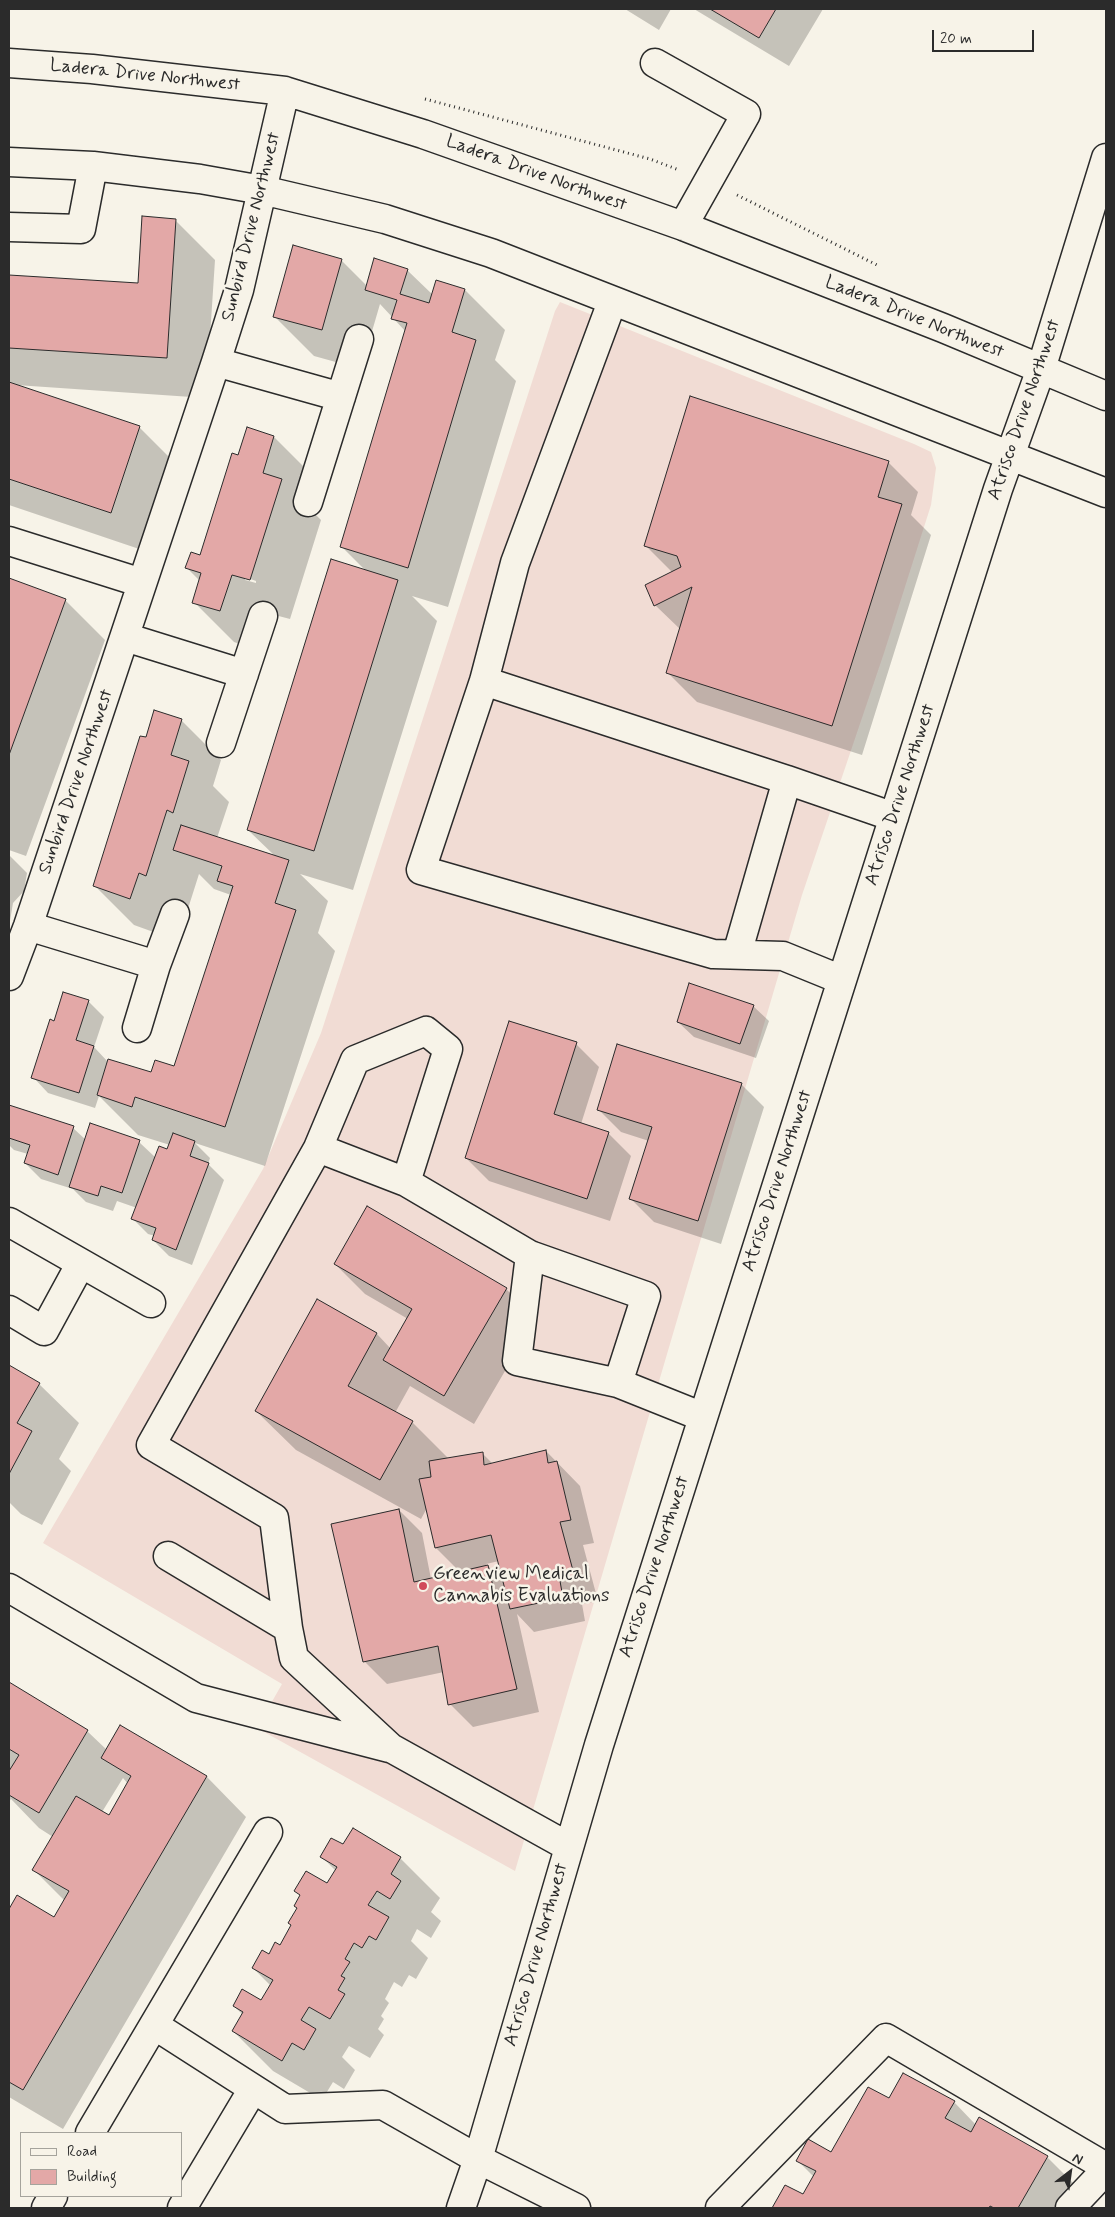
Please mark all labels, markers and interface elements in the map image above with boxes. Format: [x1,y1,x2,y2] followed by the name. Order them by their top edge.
[935,20,1038,52] scale bar
[940,29,972,49] text: 20 m
[49,55,241,97] street label: Ladera Drive Northwest
[217,130,287,324] street label: Sunbird Drive Northwest
[442,131,630,217] street label: Ladera Drive Northwest
[821,272,1007,364] street label: Ladera Drive Northwest
[983,317,1067,503] street label: Atrisco Drive Northwest
[35,686,119,878] street label: Sunbird Drive Northwest
[861,701,941,889] street label: Atrisco Drive Northwest
[738,1087,818,1275] street label: Atrisco Drive Northwest
[615,1473,695,1661] street label: Atrisco Drive Northwest
[433,1564,609,1608] place label: Greenview Medical Cannabis Evaluations
[417,1580,429,1592] marker: Greenview Medical Cannabis Evaluations
[500,1861,574,2049] street label: Atrisco Drive Northwest
[20,2132,182,2197] legend
[67,2142,97,2162] text: Road
[1045,2147,1095,2197] north arrow
[1069,2149,1086,2169] text: N
[67,2167,117,2187] text: Building

